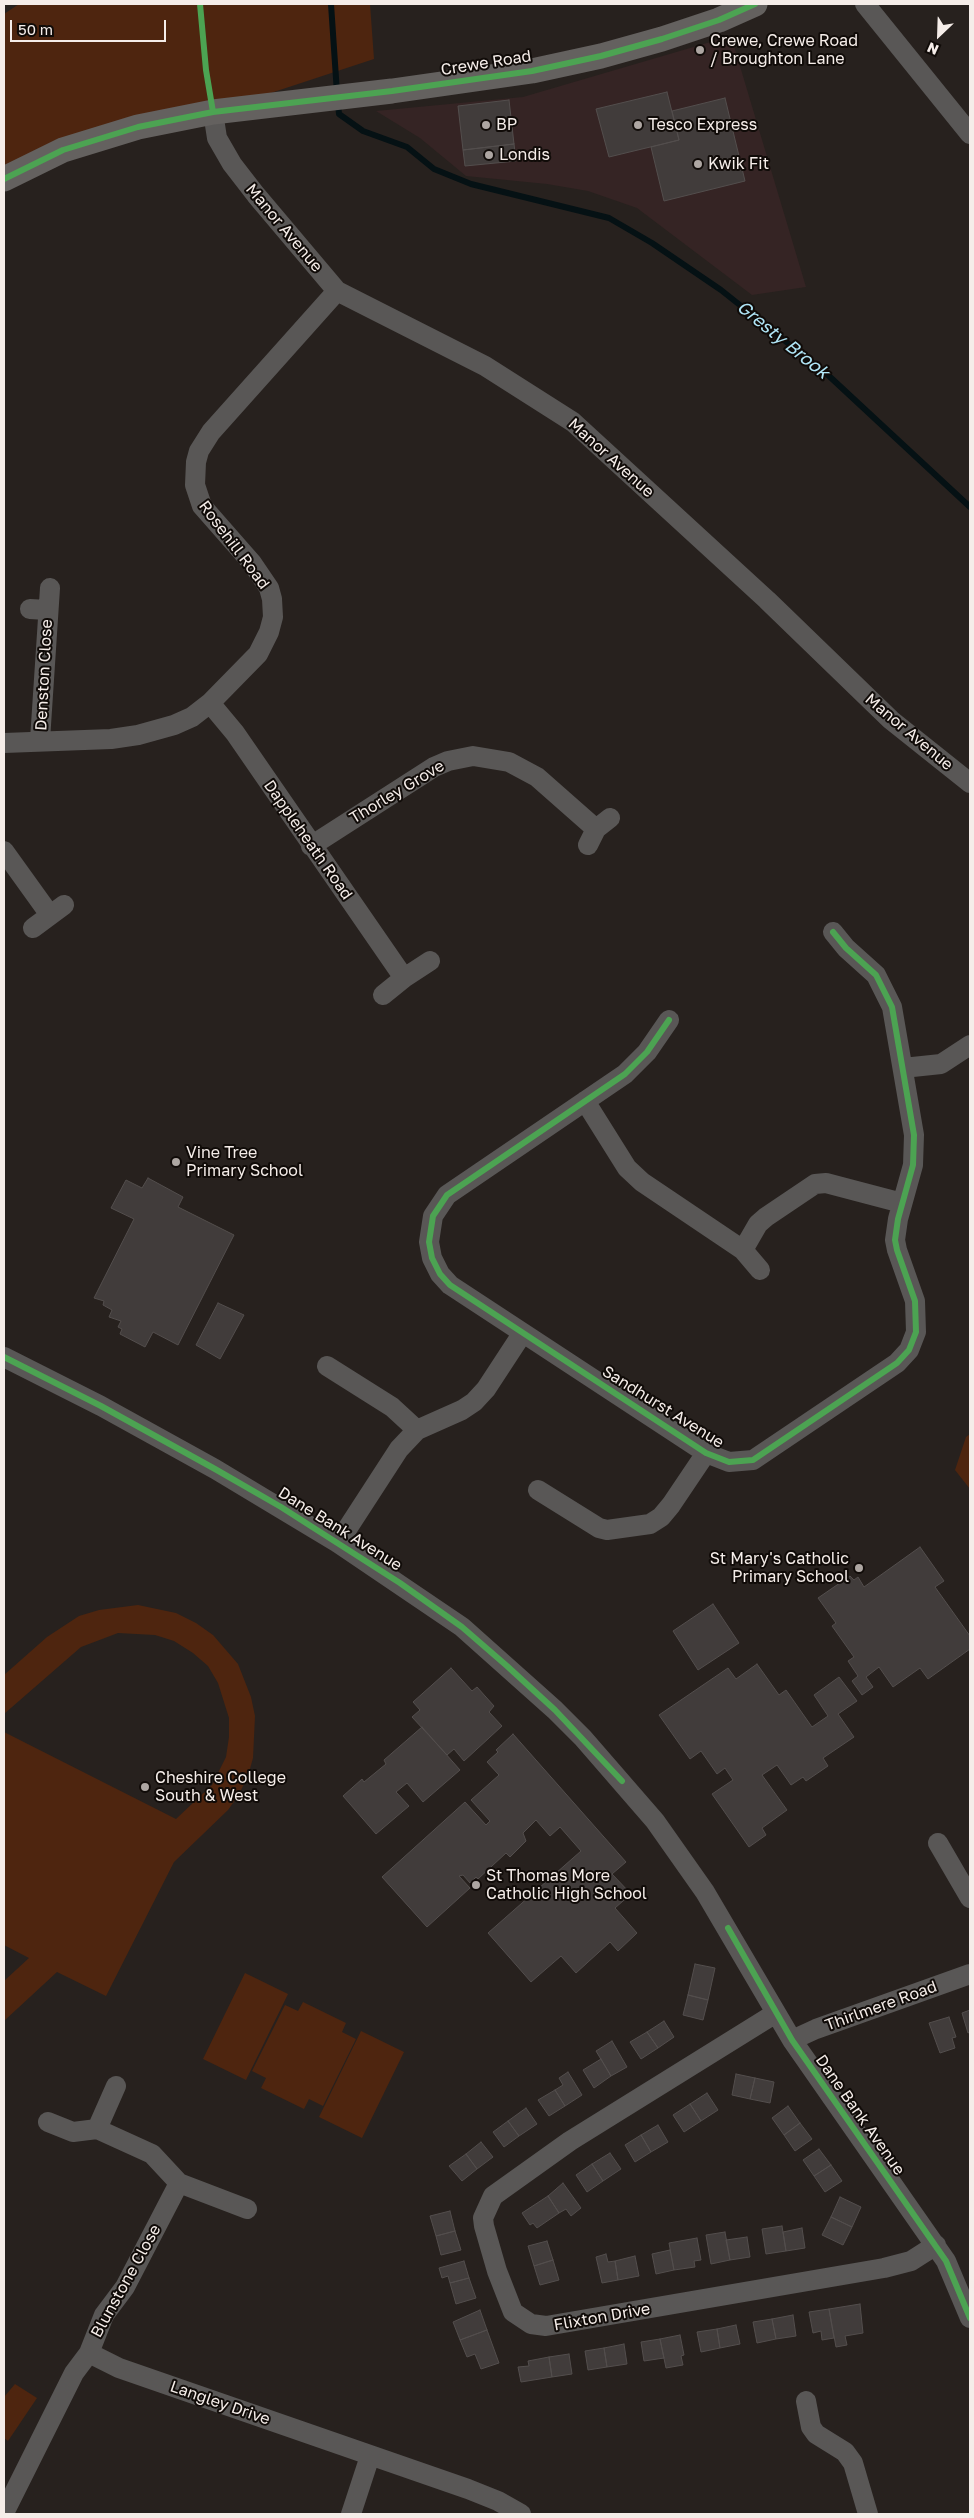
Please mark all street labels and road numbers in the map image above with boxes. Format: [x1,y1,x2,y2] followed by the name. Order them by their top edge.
[439,46,533,80] street label: Crewe Road
[242,180,326,276] street label: Manor Avenue
[564,414,658,502] street label: Manor Avenue
[195,497,273,593] street label: Rosehill Road
[31,619,57,731] street label: Denston Close
[861,690,957,774] street label: Manor Avenue
[346,756,448,828] street label: Thorley Grove
[260,776,356,904] street label: Dappleheath Road
[599,1362,727,1452] street label: Sandhurst Avenue
[274,1483,406,1575] street label: Dane Bank Avenue
[823,1977,939,2035] street label: Thirlmere Road
[811,2051,909,2179] street label: Dane Bank Avenue
[87,2221,165,2341] street label: Blunstone Close
[552,2299,652,2335] street label: Flixton Drive
[167,2377,273,2429] street label: Langley Drive

